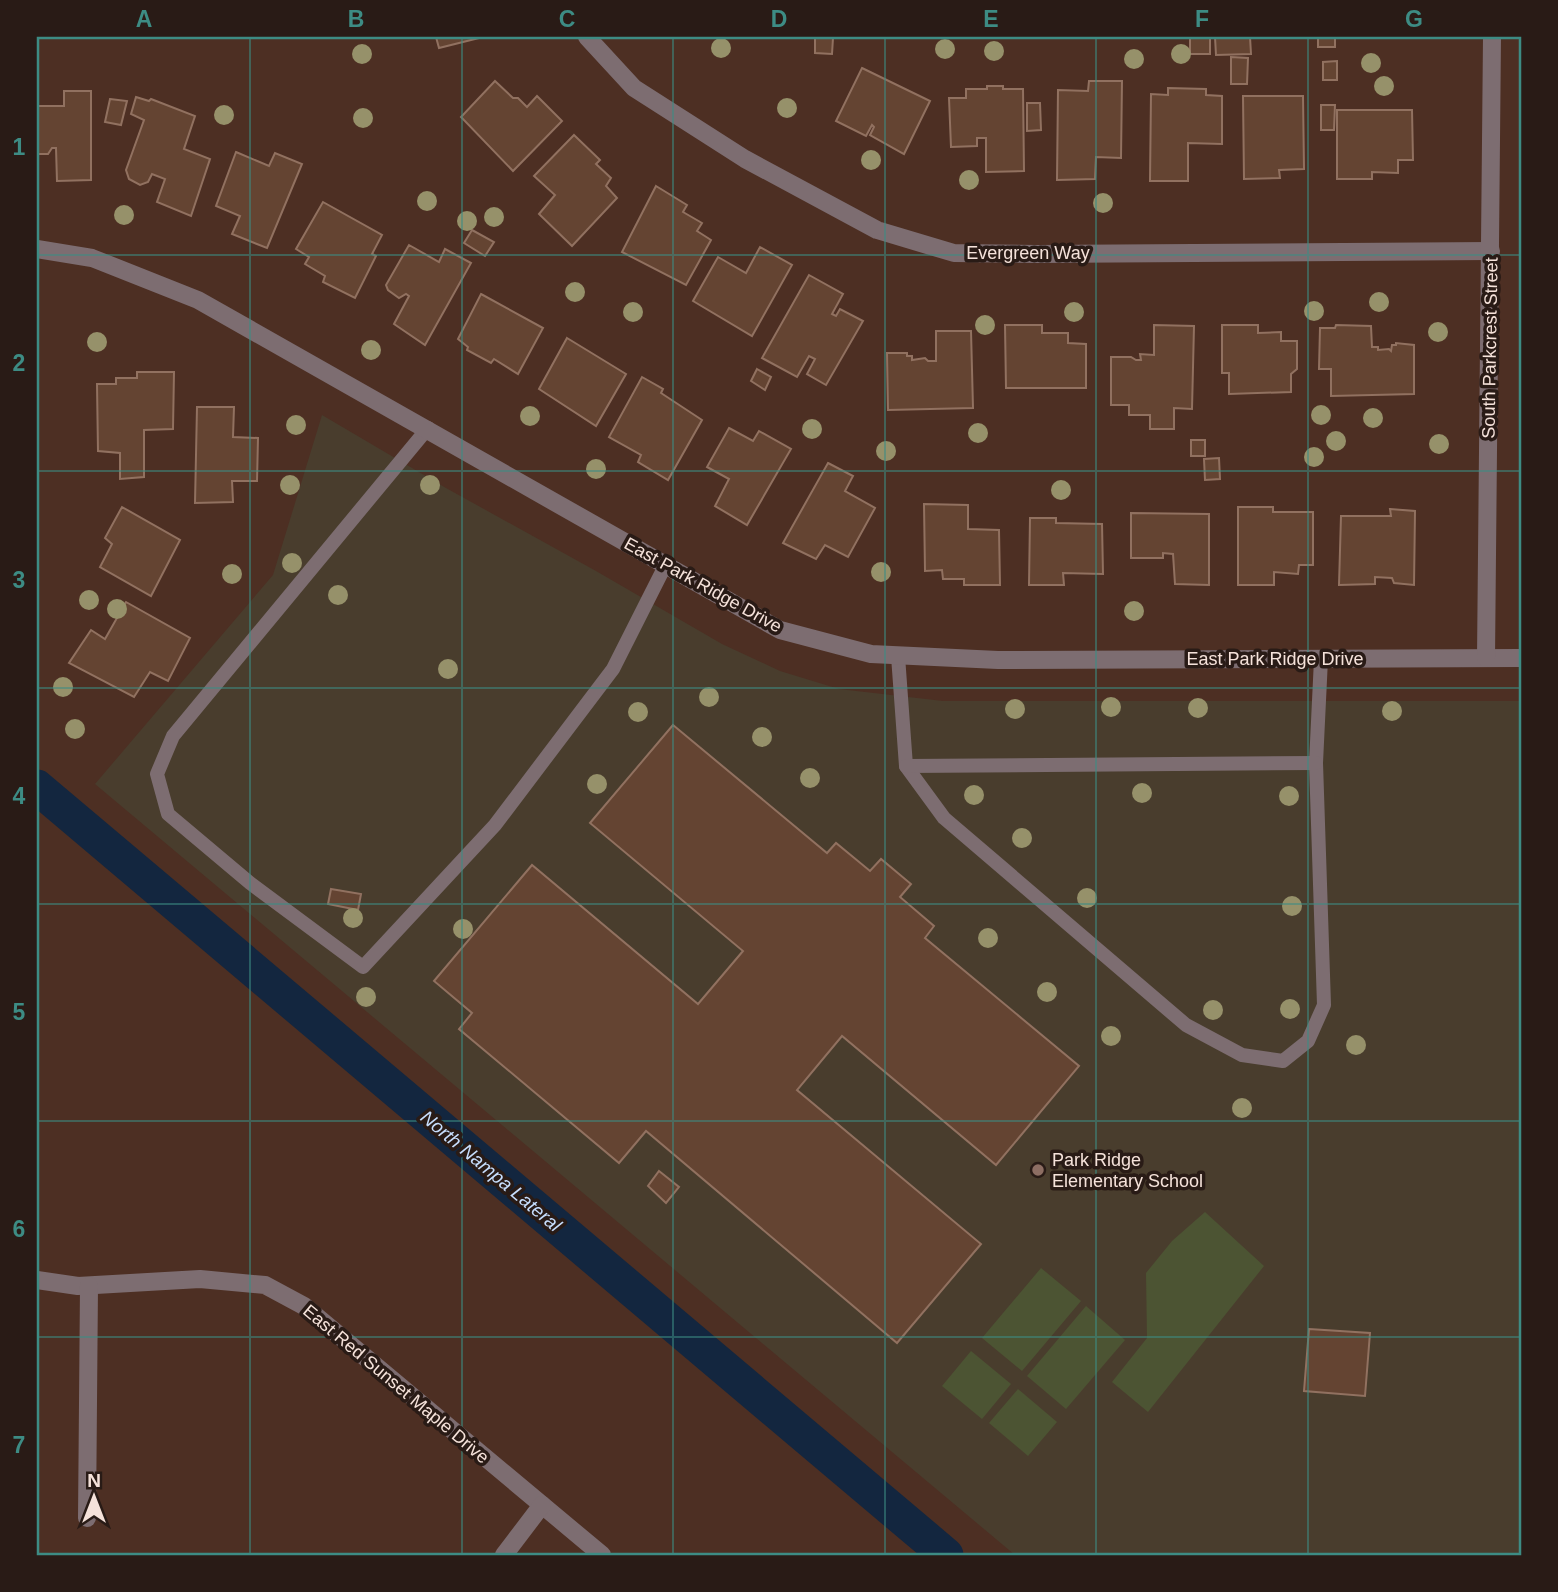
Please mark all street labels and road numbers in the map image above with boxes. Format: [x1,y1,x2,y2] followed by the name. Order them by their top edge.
[966,243,1090,263] street label: Evergreen Way
[1478,257,1502,439] street label: South Parkcrest Street
[621,533,785,637] street label: East Park Ridge Drive
[1186,649,1364,669] street label: East Park Ridge Drive
[299,1300,493,1468] street label: East Red Sunset Maple Drive

